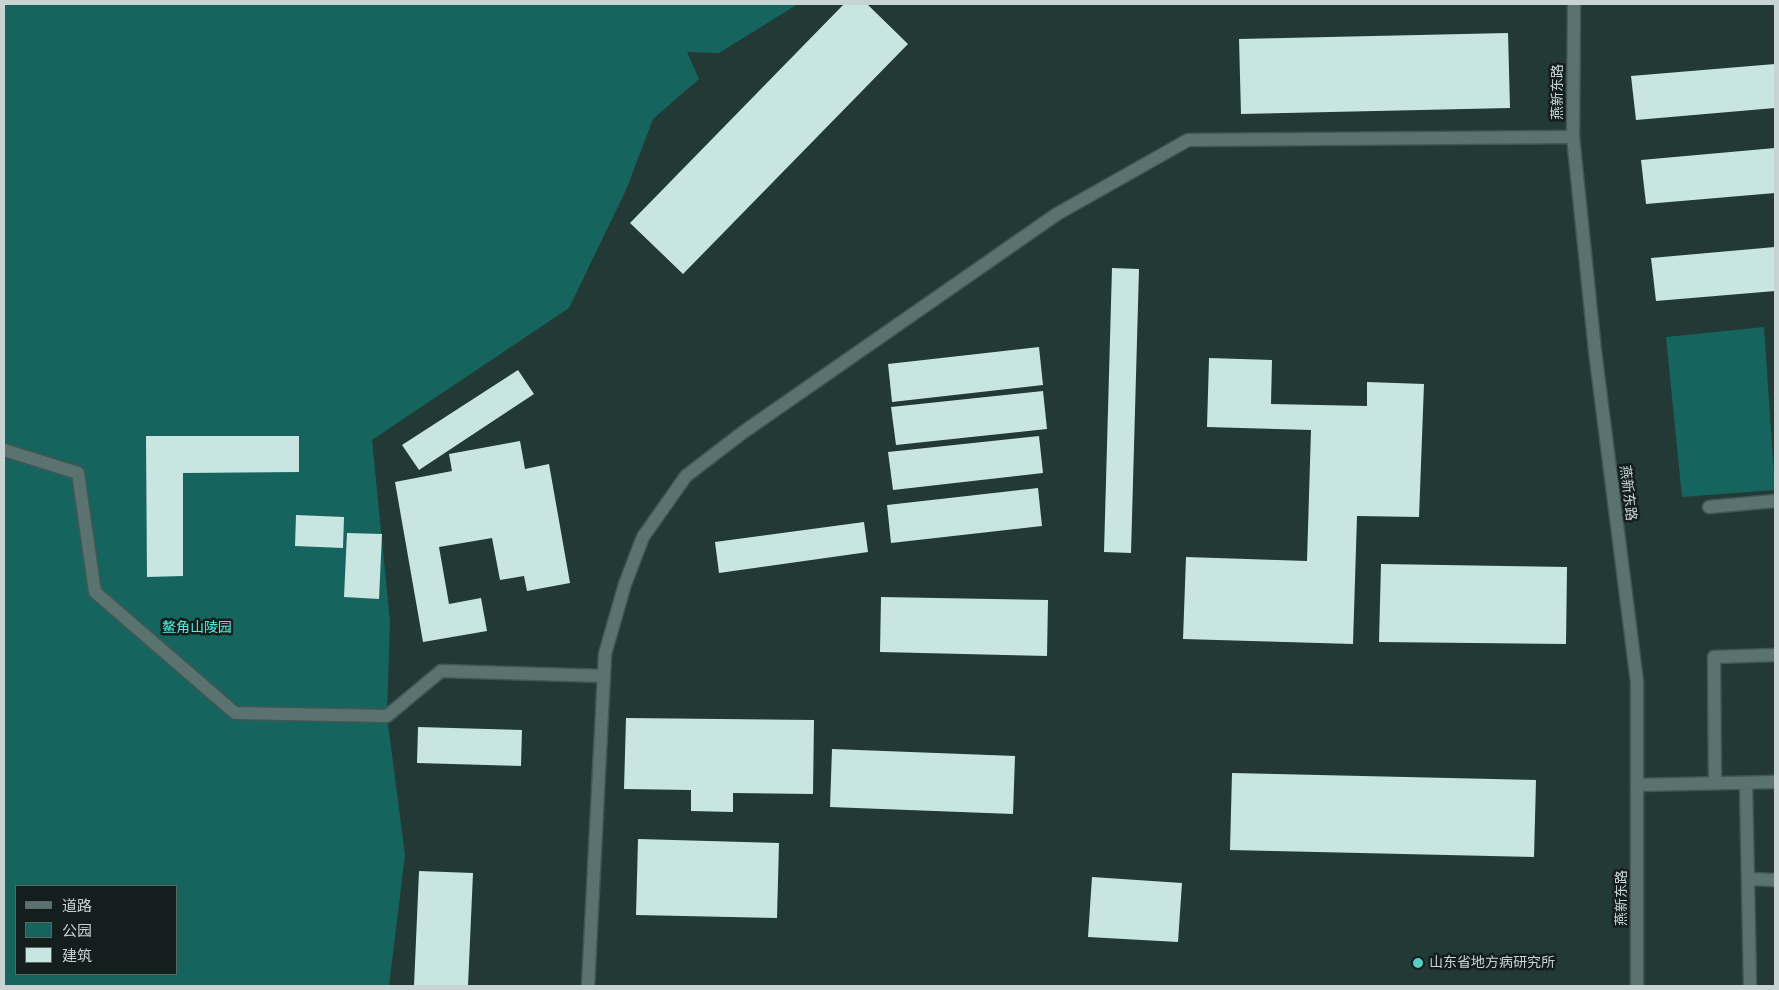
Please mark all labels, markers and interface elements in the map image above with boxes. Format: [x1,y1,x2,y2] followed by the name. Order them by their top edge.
[1550,64,1566,120] street label: 燕新东路
[1616,464,1640,522] street label: 燕新东路
[162,620,232,636] park label: 鳌角山陵园
[1614,870,1630,926] street label: 燕新东路
[15,885,178,975] legend
[62,897,92,914] text: 道路
[62,922,92,939] text: 公园
[62,947,92,964] text: 建筑
[1429,955,1555,971] place label: 山东省地方病研究所
[1411,956,1425,970] marker: 山东省地方病研究所

